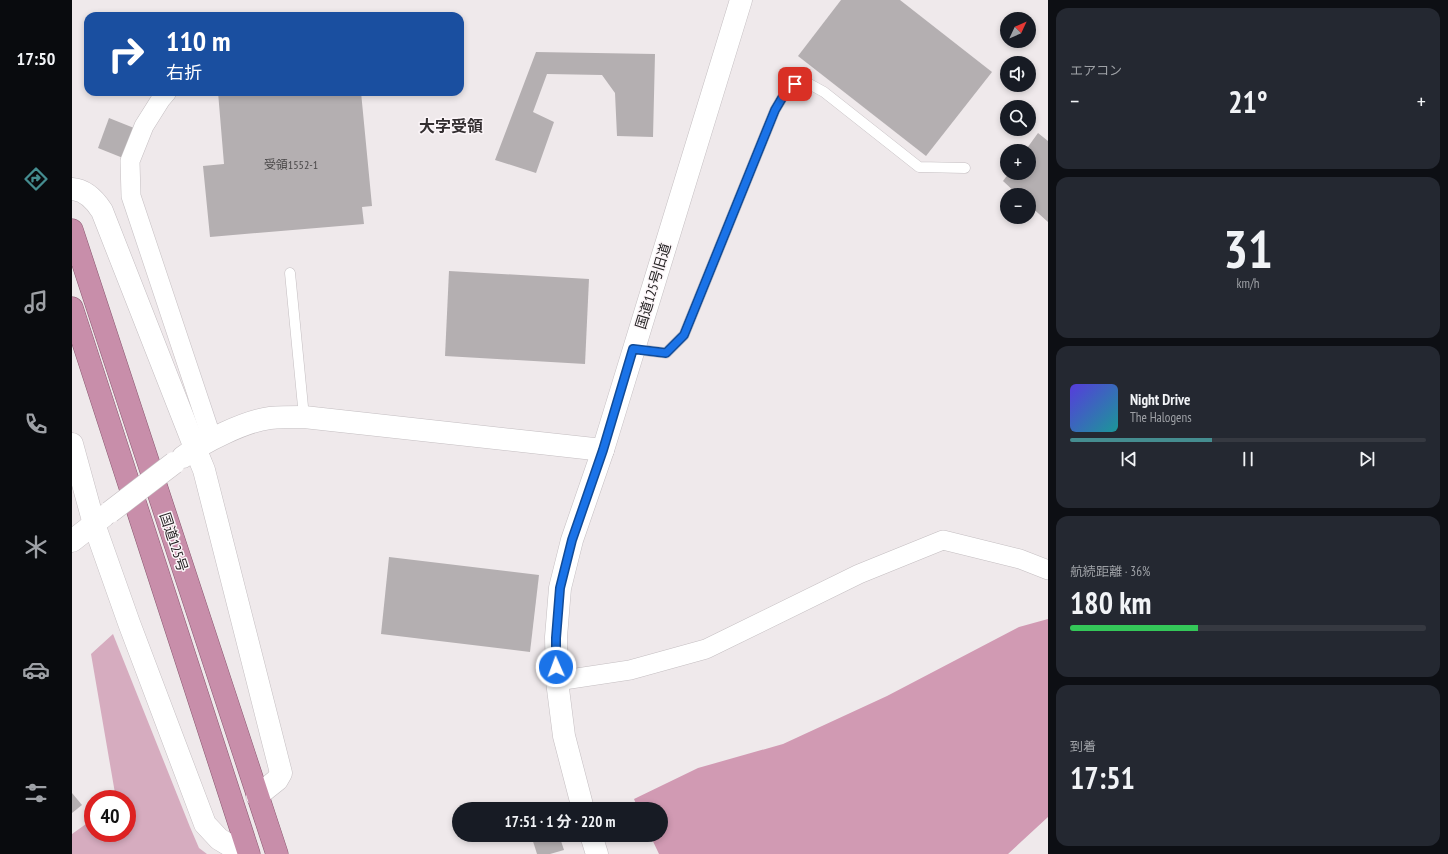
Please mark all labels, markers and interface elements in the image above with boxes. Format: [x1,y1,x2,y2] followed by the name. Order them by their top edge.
[1000,12,1036,48] north arrow
[1000,12,1036,224] map controls
[166,22,230,59] text: 110 m
[100,28,152,80] icon: right
[17,47,55,70] text: 17:50
[1000,56,1036,92] button: sound
[166,61,202,84] text: 右折
[1070,62,1122,79] text: エアコン
[778,67,812,101] pin
[784,73,806,95] icon: arrive
[1228,82,1268,121] text: 21°
[1070,87,1079,115] text: −
[1417,87,1426,115] text: +
[1000,100,1036,136] button: search
[419,116,483,136] district label: 大字受領
[1000,144,1036,180] button: +
[264,157,318,172] house number: 受領1552-1
[22,165,50,193] icon: directions
[1000,188,1036,224] button: −
[1223,215,1273,282] text: 31
[631,241,675,331] street label: 国道125号旧道
[1236,275,1260,292] text: km/h
[22,288,50,316] icon: music
[1130,390,1190,409] text: Night Drive
[1130,409,1192,426] text: The Halogens
[22,410,50,438] icon: phone
[1118,448,1140,470] icon: previous
[1237,448,1259,470] icon: pause
[1356,448,1378,470] icon: next
[156,510,192,574] street label: 国道125号
[22,533,50,561] icon: climate
[1070,563,1150,580] text: 航続距離 · 36%
[1070,583,1151,622] text: 180 km
[535,646,577,688] position arrow
[22,656,50,684] icon: car
[1070,738,1096,755] text: 到着
[1070,758,1135,797] text: 17:51
[22,779,50,807] icon: filters
[84,790,136,842] speed limit sign: 40
[505,812,615,831] text: 17:51 · 1 分 · 220 m

